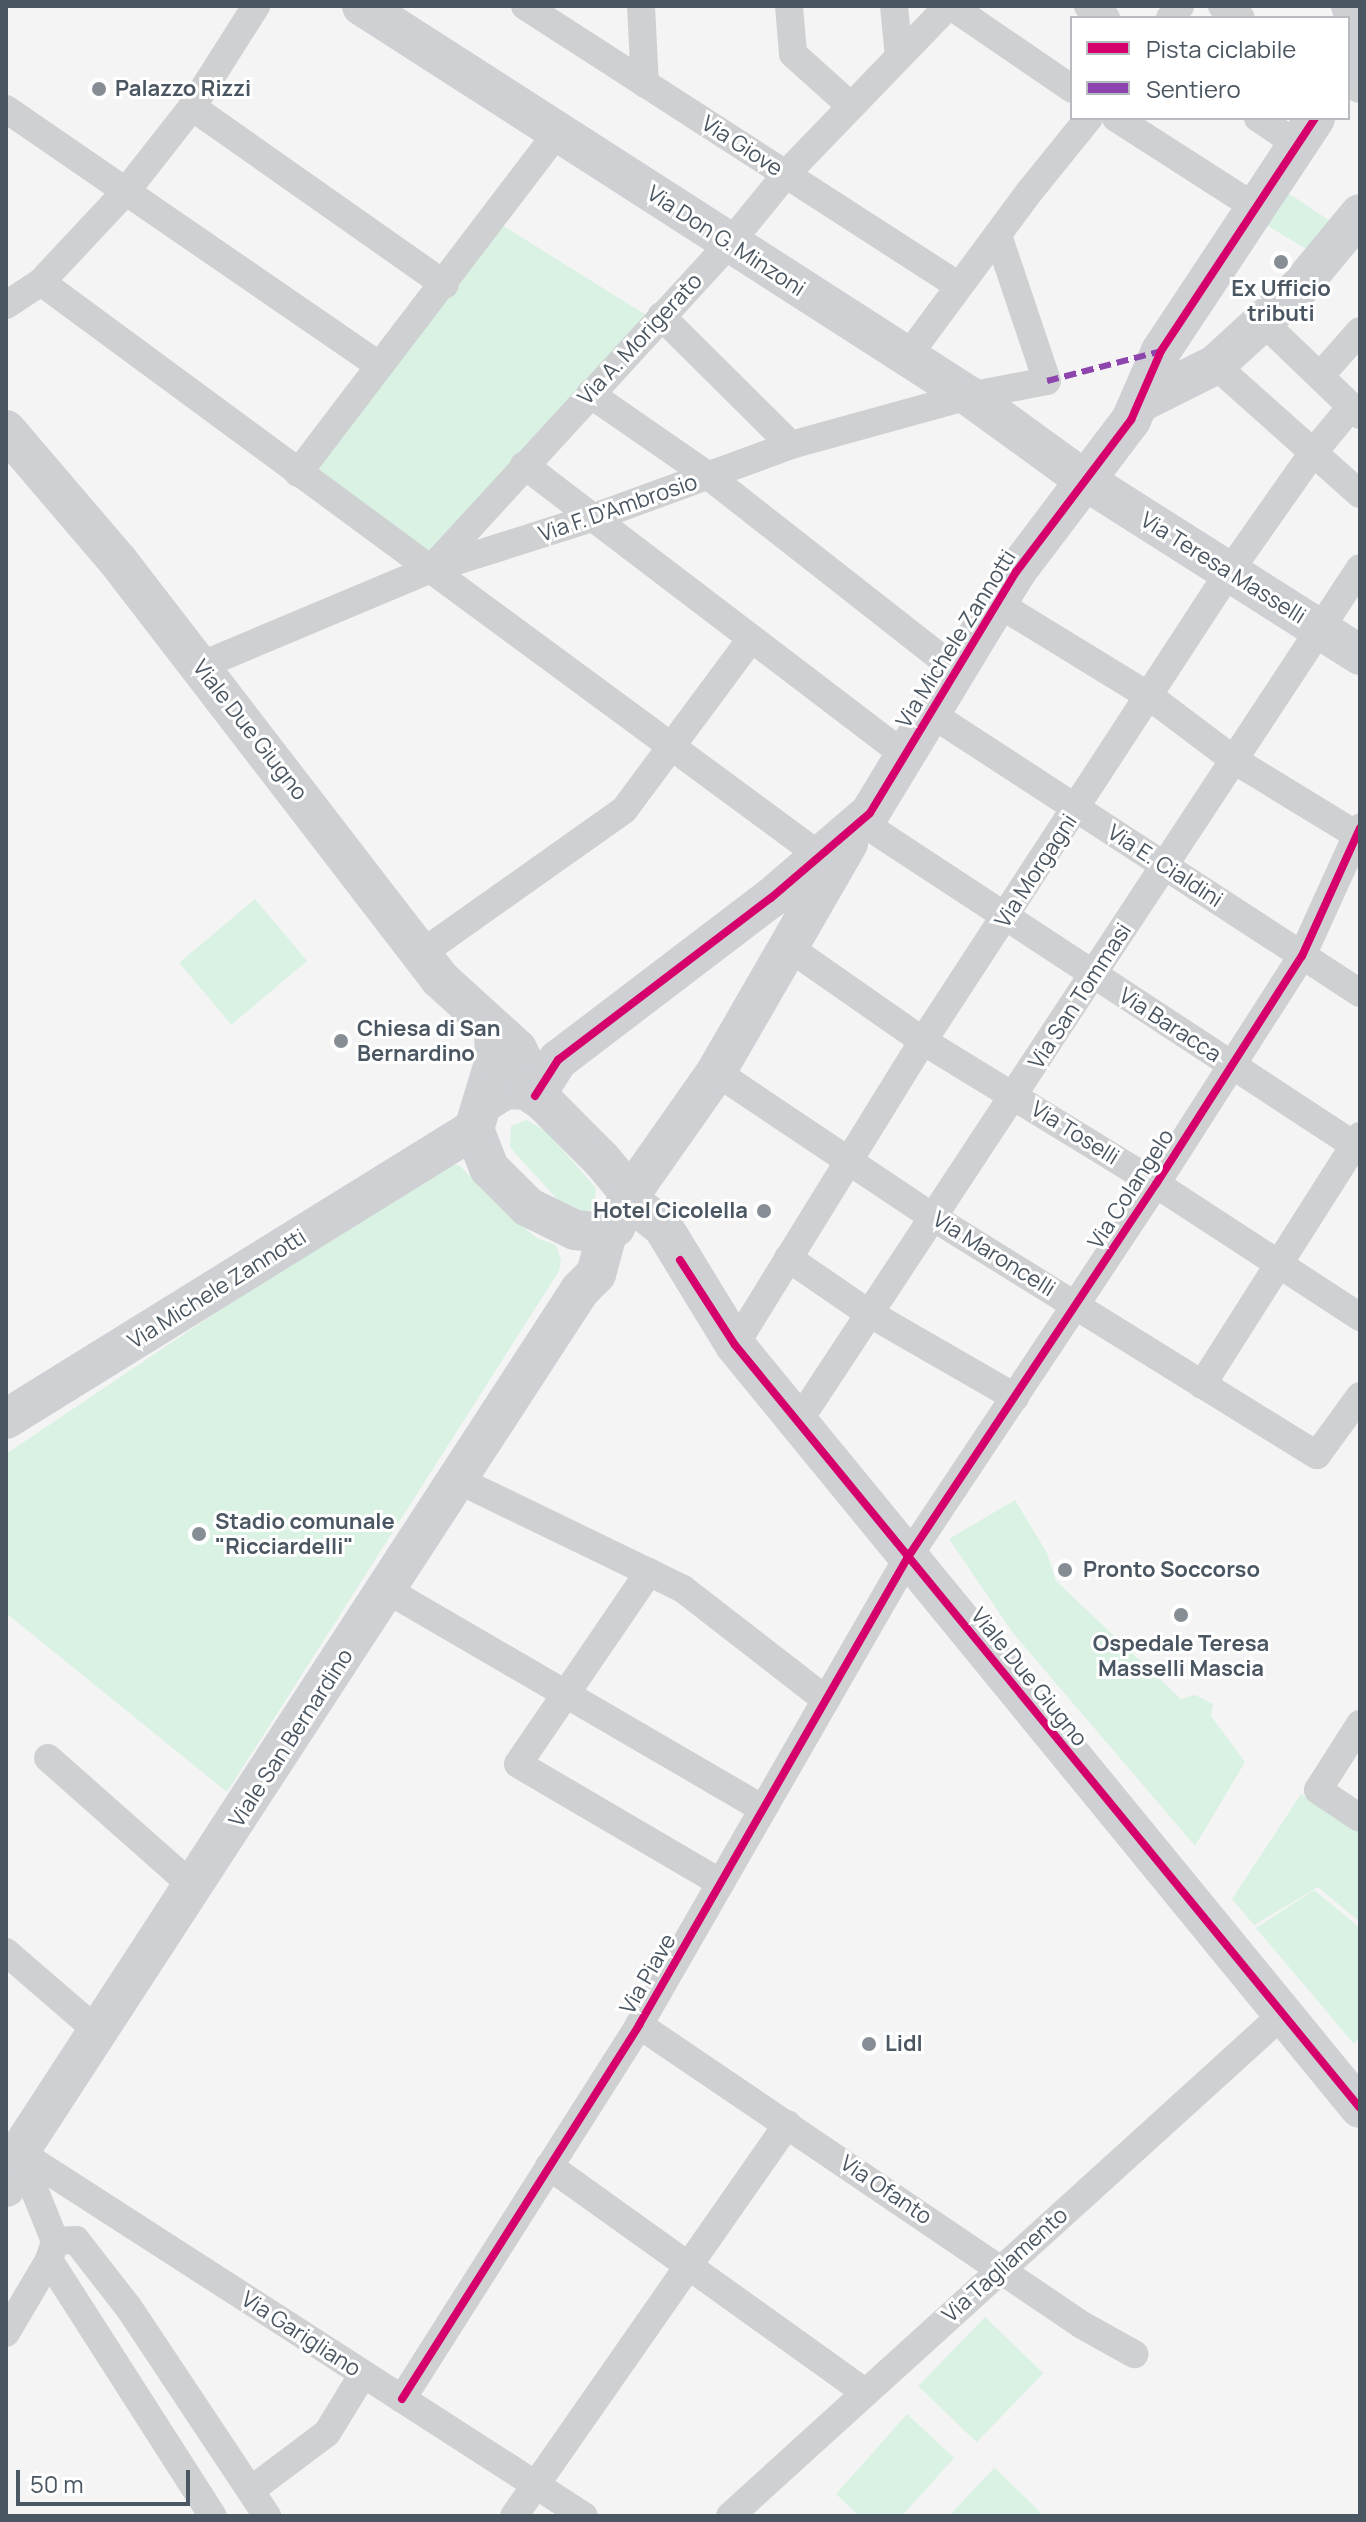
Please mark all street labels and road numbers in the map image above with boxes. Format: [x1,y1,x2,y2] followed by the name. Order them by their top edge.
[696,110,788,182] street label: Via Giove
[642,180,810,302] street label: Via Don G. Minzoni
[572,268,708,410] street label: Via A. Morigerato
[535,469,701,547] street label: Via F. D'Ambrosio
[1136,507,1310,629] street label: Via Teresa Masselli
[890,545,1022,733] street label: Via Michele Zannotti
[187,655,313,805] street label: Viale Due Giugno
[990,809,1082,933] street label: Via Morgagni
[1103,819,1227,913] street label: Via E. Cialdini
[1023,918,1137,1074] street label: Via San Tommasi
[1114,982,1226,1068] street label: Via Baracca
[1026,1096,1124,1170] street label: Via Toselli
[1082,1124,1180,1254] street label: Via Colangelo
[928,1206,1060,1302] street label: Via Maroncelli
[123,1223,311,1355] street label: Via Michele Zannotti
[965,1602,1093,1752] street label: Viale Due Giugno
[223,1644,359,1832] street label: Viale San Bernardino
[614,1929,682,2019] street label: Via Piave
[835,2150,937,2230] street label: Via Ofanto
[937,2202,1073,2328] street label: Via Tagliamento
[236,2286,366,2382] street label: Via Garigliano

